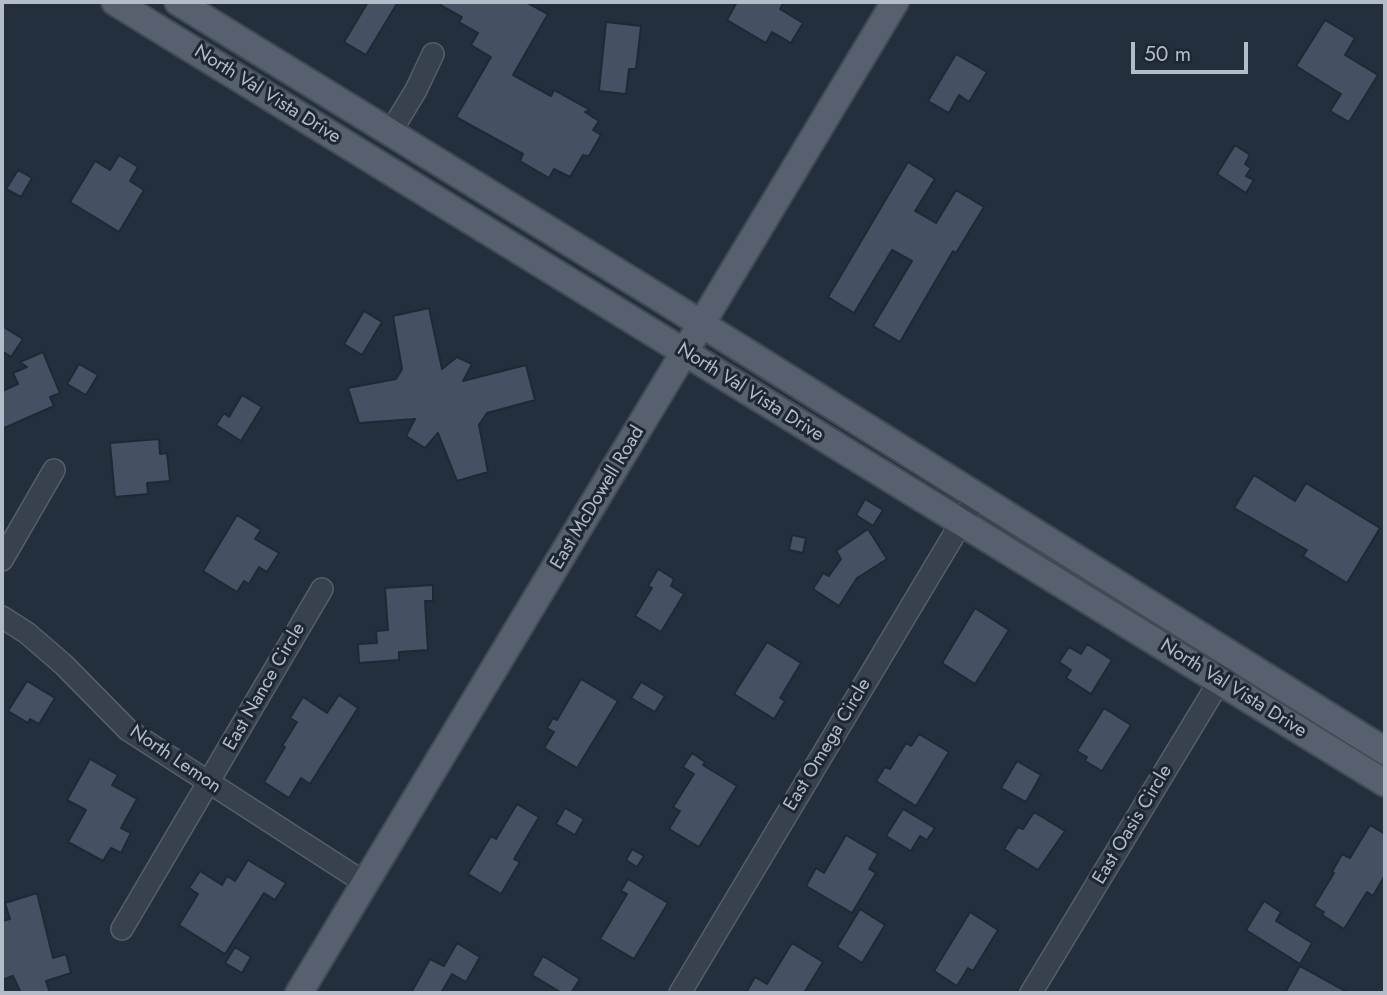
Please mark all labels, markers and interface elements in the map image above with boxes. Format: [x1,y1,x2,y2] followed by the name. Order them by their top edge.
[1135,28,1252,72] scale bar
[1144,39,1191,69] text: 50 m
[190,41,344,149] street label: North Val Vista Drive
[673,339,827,447] street label: North Val Vista Drive
[546,422,650,574] street label: East McDowell Road
[219,619,311,755] street label: East Nance Circle
[1156,635,1310,743] street label: North Val Vista Drive
[780,675,876,815] street label: East Omega Circle
[125,721,225,799] street label: North Lemon
[1088,761,1178,889] street label: East Oasis Circle

